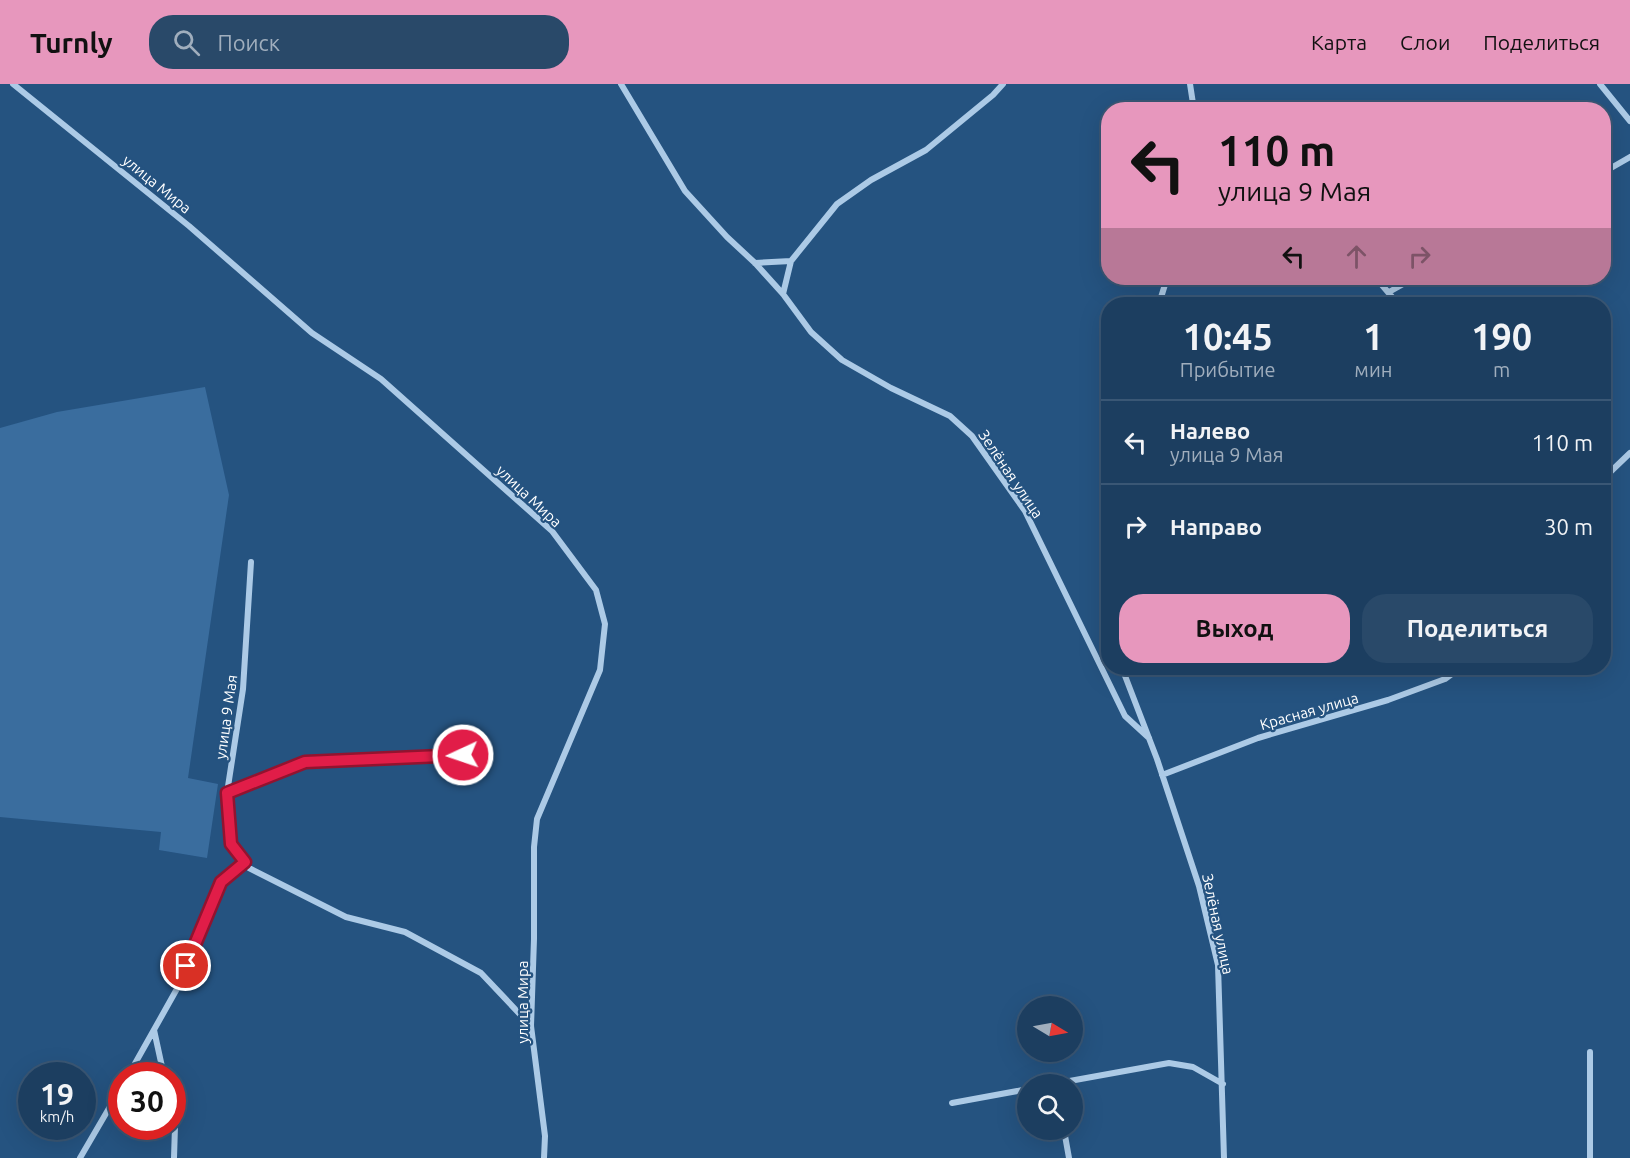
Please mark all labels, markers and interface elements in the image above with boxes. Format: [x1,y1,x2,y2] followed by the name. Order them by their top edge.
[149,15,569,69] search box
[170,26,203,59] icon: search
[30,27,113,58] text: Turnly
[218,30,280,55] text: Поиск
[1311,30,1367,54] text: Карта
[1400,30,1450,54] text: Слои
[1483,30,1600,54] text: Поделиться
[1119,126,1197,204] icon: left
[1218,127,1335,174] text: 110 m
[119,151,195,217] street label: улица Мира
[1218,176,1371,206] text: улица 9 Мая
[1277,240,1310,273] icon: left
[1340,240,1373,273] icon: ahead
[1403,240,1436,273] icon: right
[1183,316,1273,357] text: 10:45
[1363,316,1384,357] text: 1
[1471,316,1532,357] text: 190
[1180,358,1276,381] text: Прибытие
[1354,358,1392,381] text: мин
[1493,358,1510,381] text: m
[1170,418,1250,443] text: Налево
[1119,426,1152,459] icon: left
[975,427,1047,521] street label: Зелёная улица
[1532,430,1593,455] text: 110 m
[1170,443,1284,466] text: улица 9 Мая
[493,462,565,530] street label: улица Мира
[1119,510,1152,543] icon: right
[1170,514,1262,539] text: Направо
[1544,514,1593,539] text: 30 m
[1119,594,1350,663] button: Выход
[1362,594,1593,663] button: Поделиться
[212,674,240,760] street label: улица 9 Мая
[1258,689,1360,733] street label: Красная улица
[431,723,495,787] position arrow
[1199,872,1237,976] street label: Зелёная улица
[160,940,211,991] pin
[169,949,202,982] icon: arrive
[514,961,531,1043] street label: улица Мира
[1017,996,1083,1062] north arrow
[1017,996,1083,1140] map controls
[108,1062,186,1140] speed limit sign: 30
[1017,1074,1083,1140] button: search
[40,1077,74,1111] text: 19
[40,1108,74,1125] text: km/h

